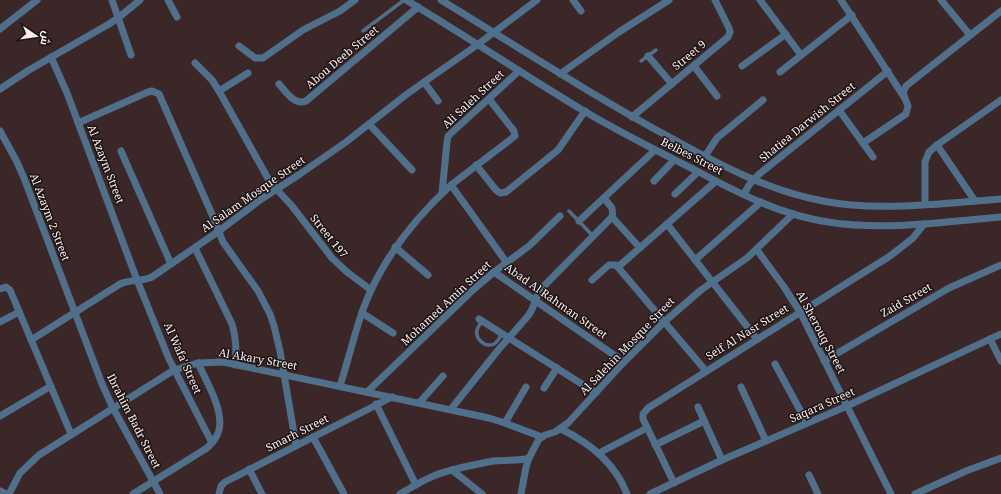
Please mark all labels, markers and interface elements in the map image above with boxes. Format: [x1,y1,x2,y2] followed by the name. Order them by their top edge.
[16,16,56,56] north arrow
[302,22,381,92] street label: Abou Deeb Street
[37,30,55,47] text: ش
[669,36,709,73] street label: Street 9
[438,66,507,131] street label: Ali Saleh Street
[756,78,858,165] street label: Shatiea Darwish Street
[84,122,128,206] street label: Al Azaym Street
[659,134,726,178] street label: Belbes Street
[198,152,308,235] street label: Al Salam Mosque Street
[27,171,74,263] street label: Al Azaym 2 Street
[307,211,352,261] street label: Street 197
[397,257,494,348] street label: Mohamed Amin Street
[502,259,611,342] street label: Abad Al Rahman Street
[878,279,934,320] street label: Zaid Street
[793,288,850,376] street label: Al Sherouq Street
[576,293,678,398] street label: Al Salehin Mosque Street
[703,300,791,363] street label: Seif Al Nasr Street
[161,320,206,396] street label: Al Wafa' Street
[218,344,299,373] street label: Al Akary Street
[104,371,165,471] street label: Ibrahim Badr Street
[787,383,857,426] street label: Saqara Street
[263,410,331,455] street label: Smarh Street

